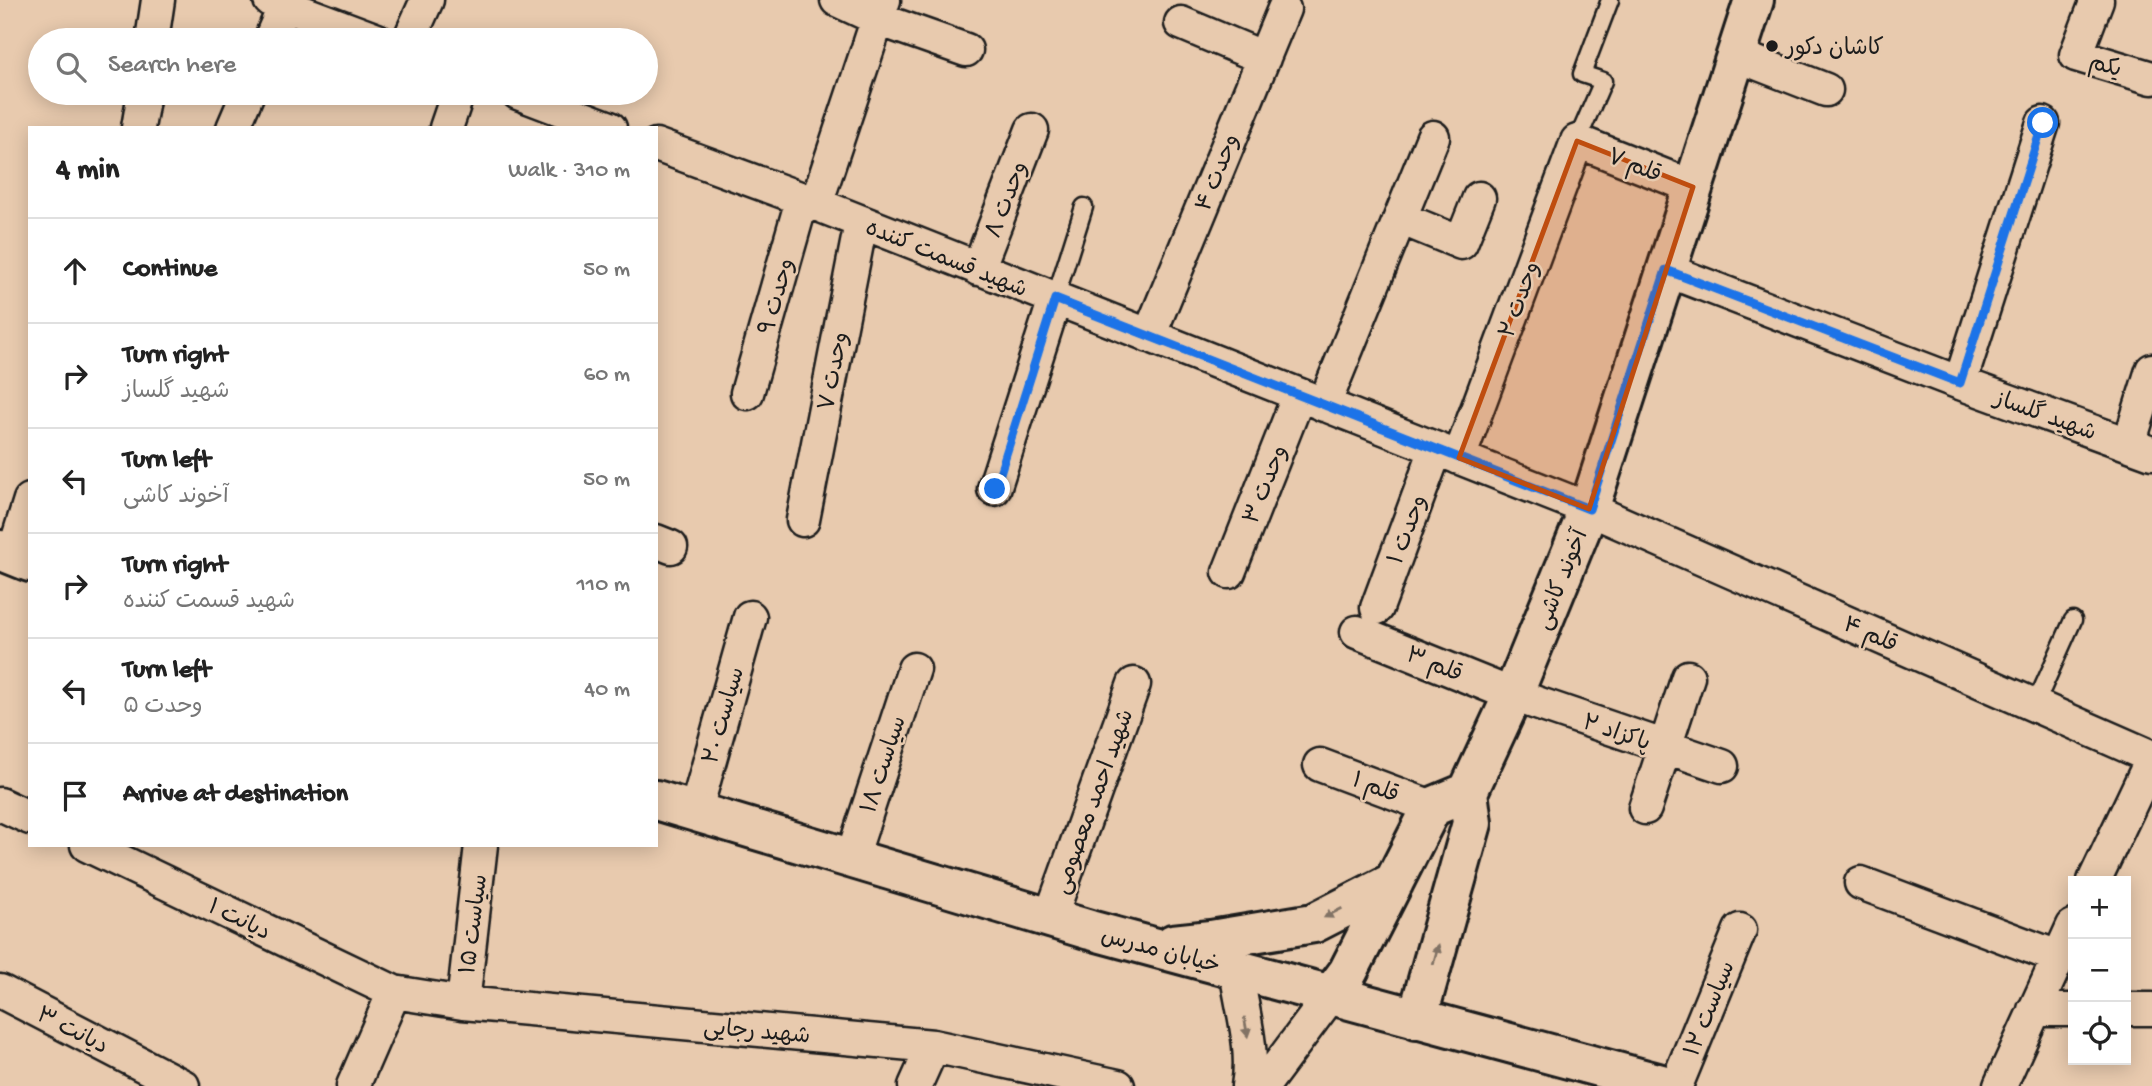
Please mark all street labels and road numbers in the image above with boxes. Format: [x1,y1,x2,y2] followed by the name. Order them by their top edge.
[2085,50,2124,86] street label: یکم
[1192,131,1247,216] street label: وحدت ۴
[1602,144,1665,191] street label: قلم ۷
[981,158,1035,242] street label: وحدت ۸
[861,215,1031,305] street label: شهید قسمت کننده
[755,256,802,338] street label: وحدت ۹
[1495,258,1548,342] street label: وحدت ۲
[815,330,856,414] street label: وحدت ۷
[1988,383,2100,448] street label: شهید گلساز
[1239,442,1295,529] street label: وحدت ۳
[1384,492,1435,569] street label: وحدت ۱
[1529,524,1596,634] street label: آخوند کاشی
[1838,612,1901,661] street label: قلم ۴
[1401,643,1466,691] street label: قلم ۳
[699,665,752,767] street label: سیاست ۲۰
[1049,706,1141,898] street label: شهید احمد معصومی
[1578,710,1653,758] street label: پاکزاد ۲
[857,713,914,817] street label: سیاست ۱۸
[1347,768,1402,811] street label: قلم ۱
[456,873,495,976] street label: سیاست ۱۵
[203,894,274,948] street label: دیانت ۱
[1098,924,1223,981] street label: خیابان مدرس
[1680,958,1743,1061] street label: سیاست ۱۲
[31,1003,112,1062] street label: دیانت ۳
[702,1015,811,1052] street label: شهید رجایی

